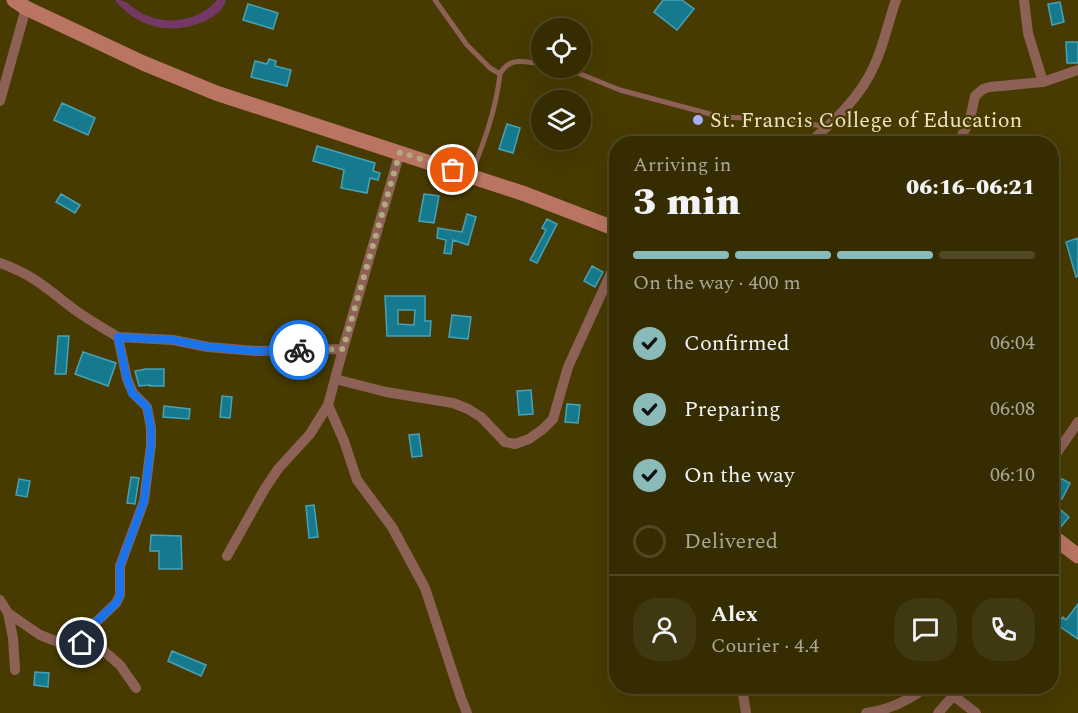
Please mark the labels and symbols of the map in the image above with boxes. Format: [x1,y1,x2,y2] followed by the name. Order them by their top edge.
[710,104,1022,137] place label: St. Francis College of Education
[691,113,705,127] marker: St. Francis College of Education
[427,144,478,195] pin
[269,320,329,380] courier
[56,617,107,668] pin

